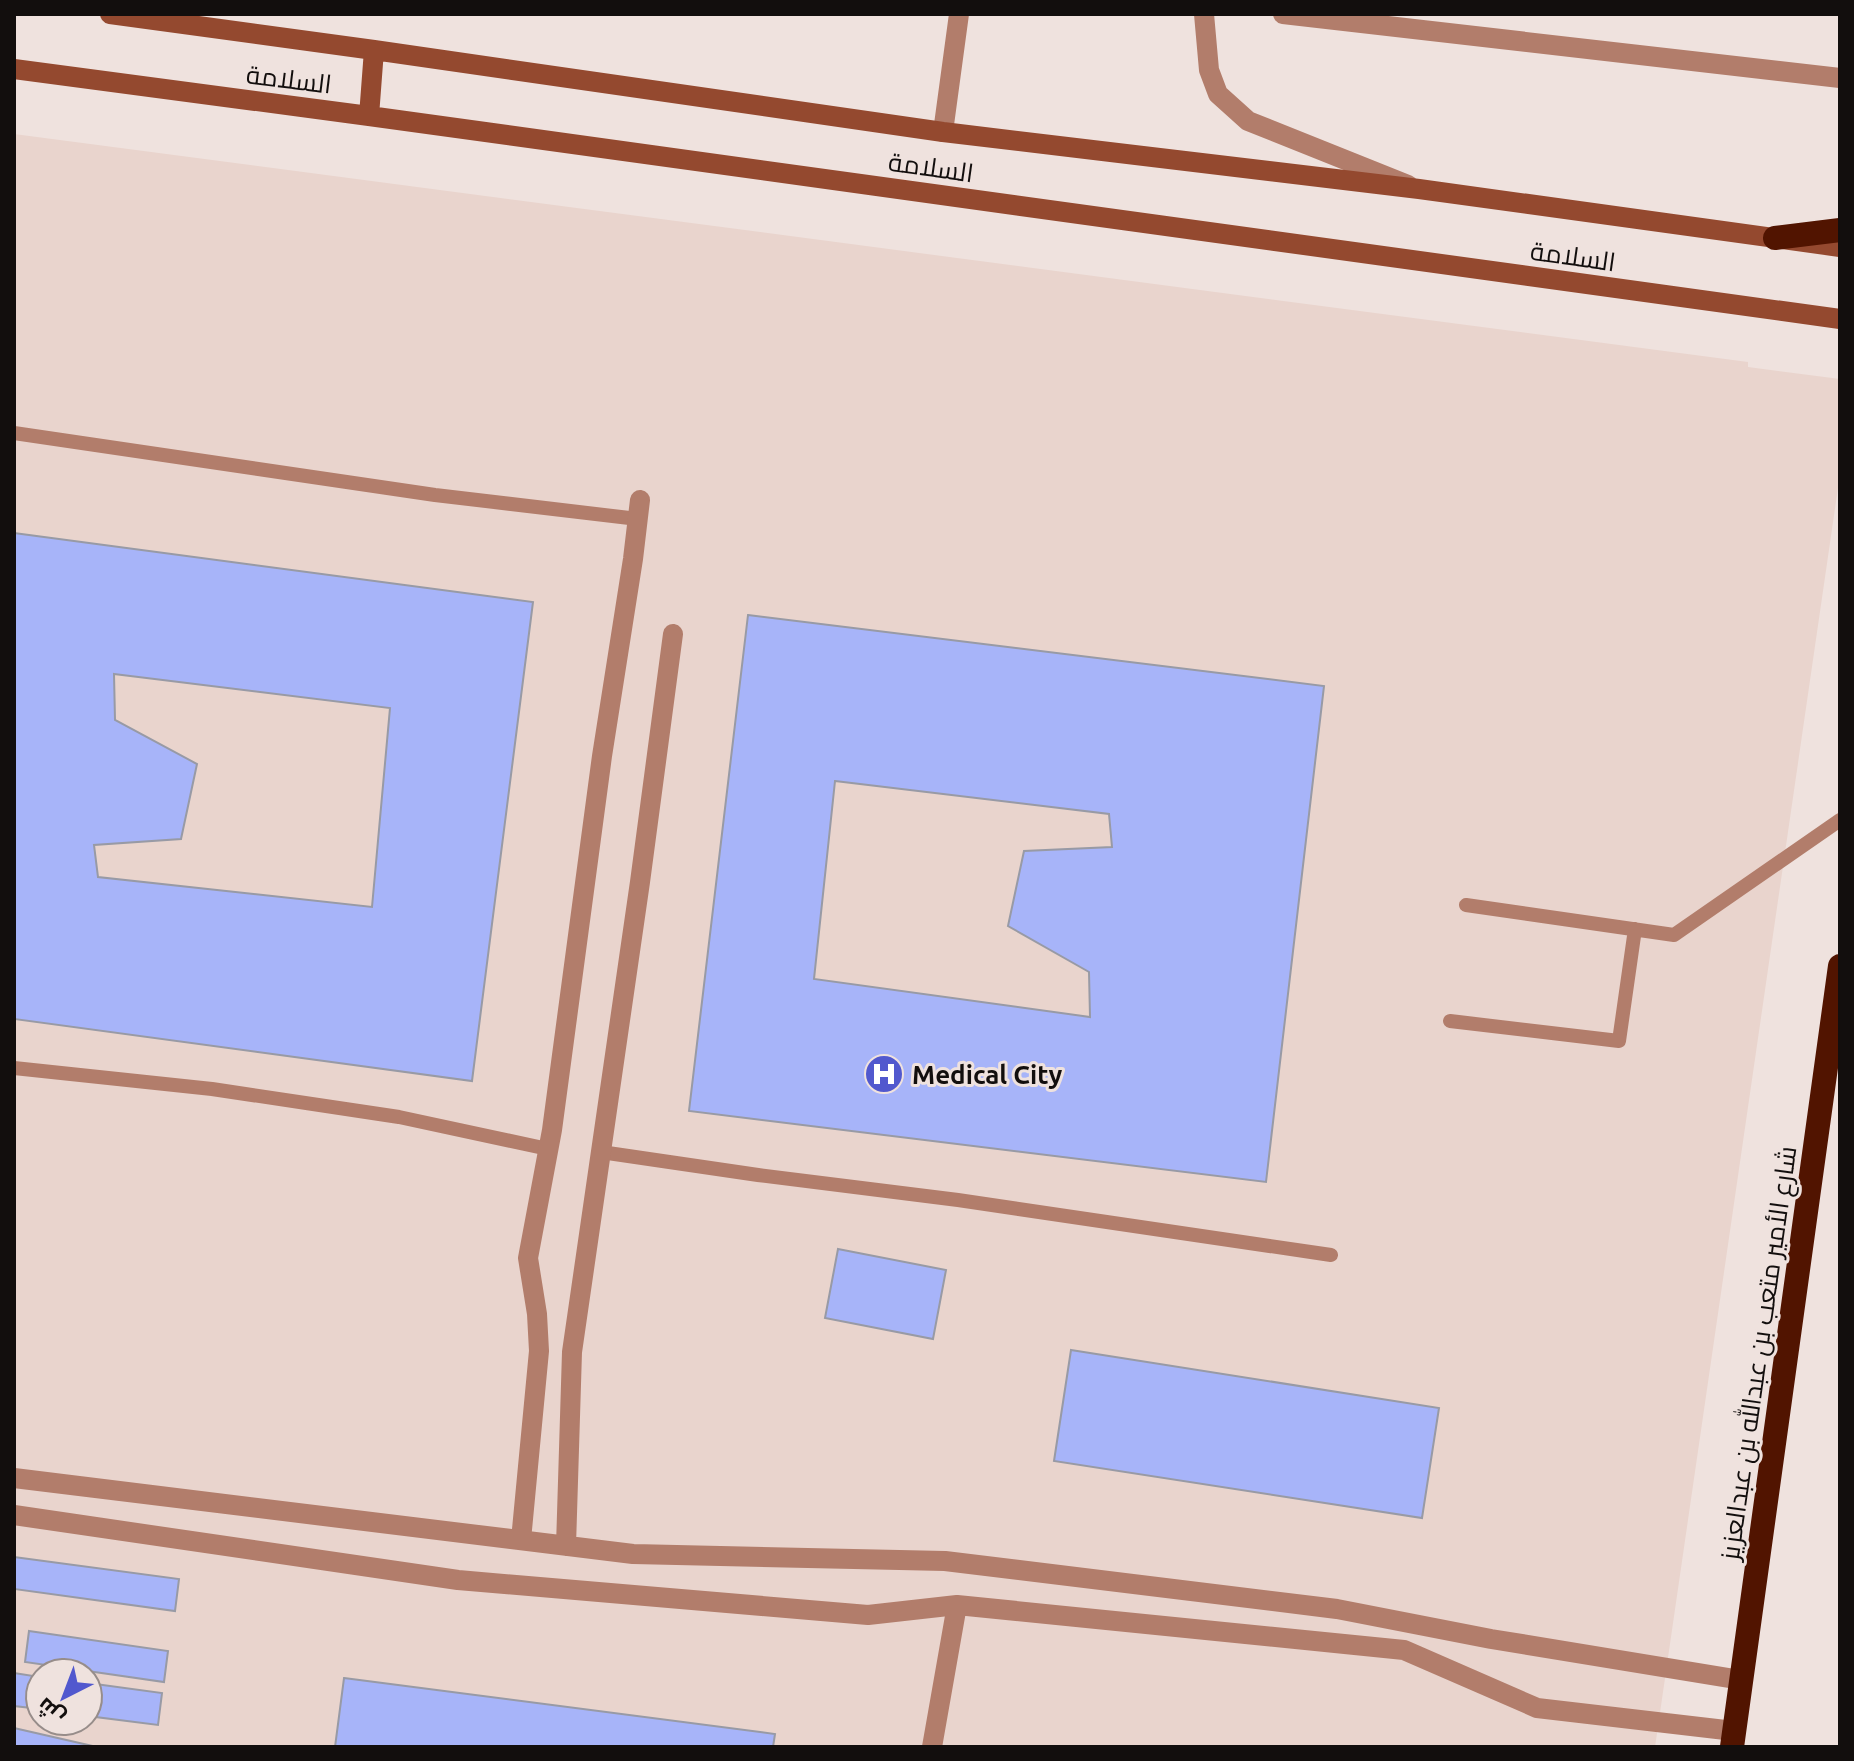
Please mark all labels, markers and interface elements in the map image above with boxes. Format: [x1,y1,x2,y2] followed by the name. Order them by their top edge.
[245,59,333,99] street label: السلامة
[887,147,975,187] street label: السلامة
[1529,236,1617,276] street label: السلامة
[863,1053,905,1095] hospital icon: Medical City
[912,1060,1063,1089] place label: Medical City
[1712,1144,1804,1564] street label: شارع الأمير متعب بن عبدالله بن عبدالعزيز
[24,1657,104,1737] north arrow
[31,1692,70,1731] text: ش

